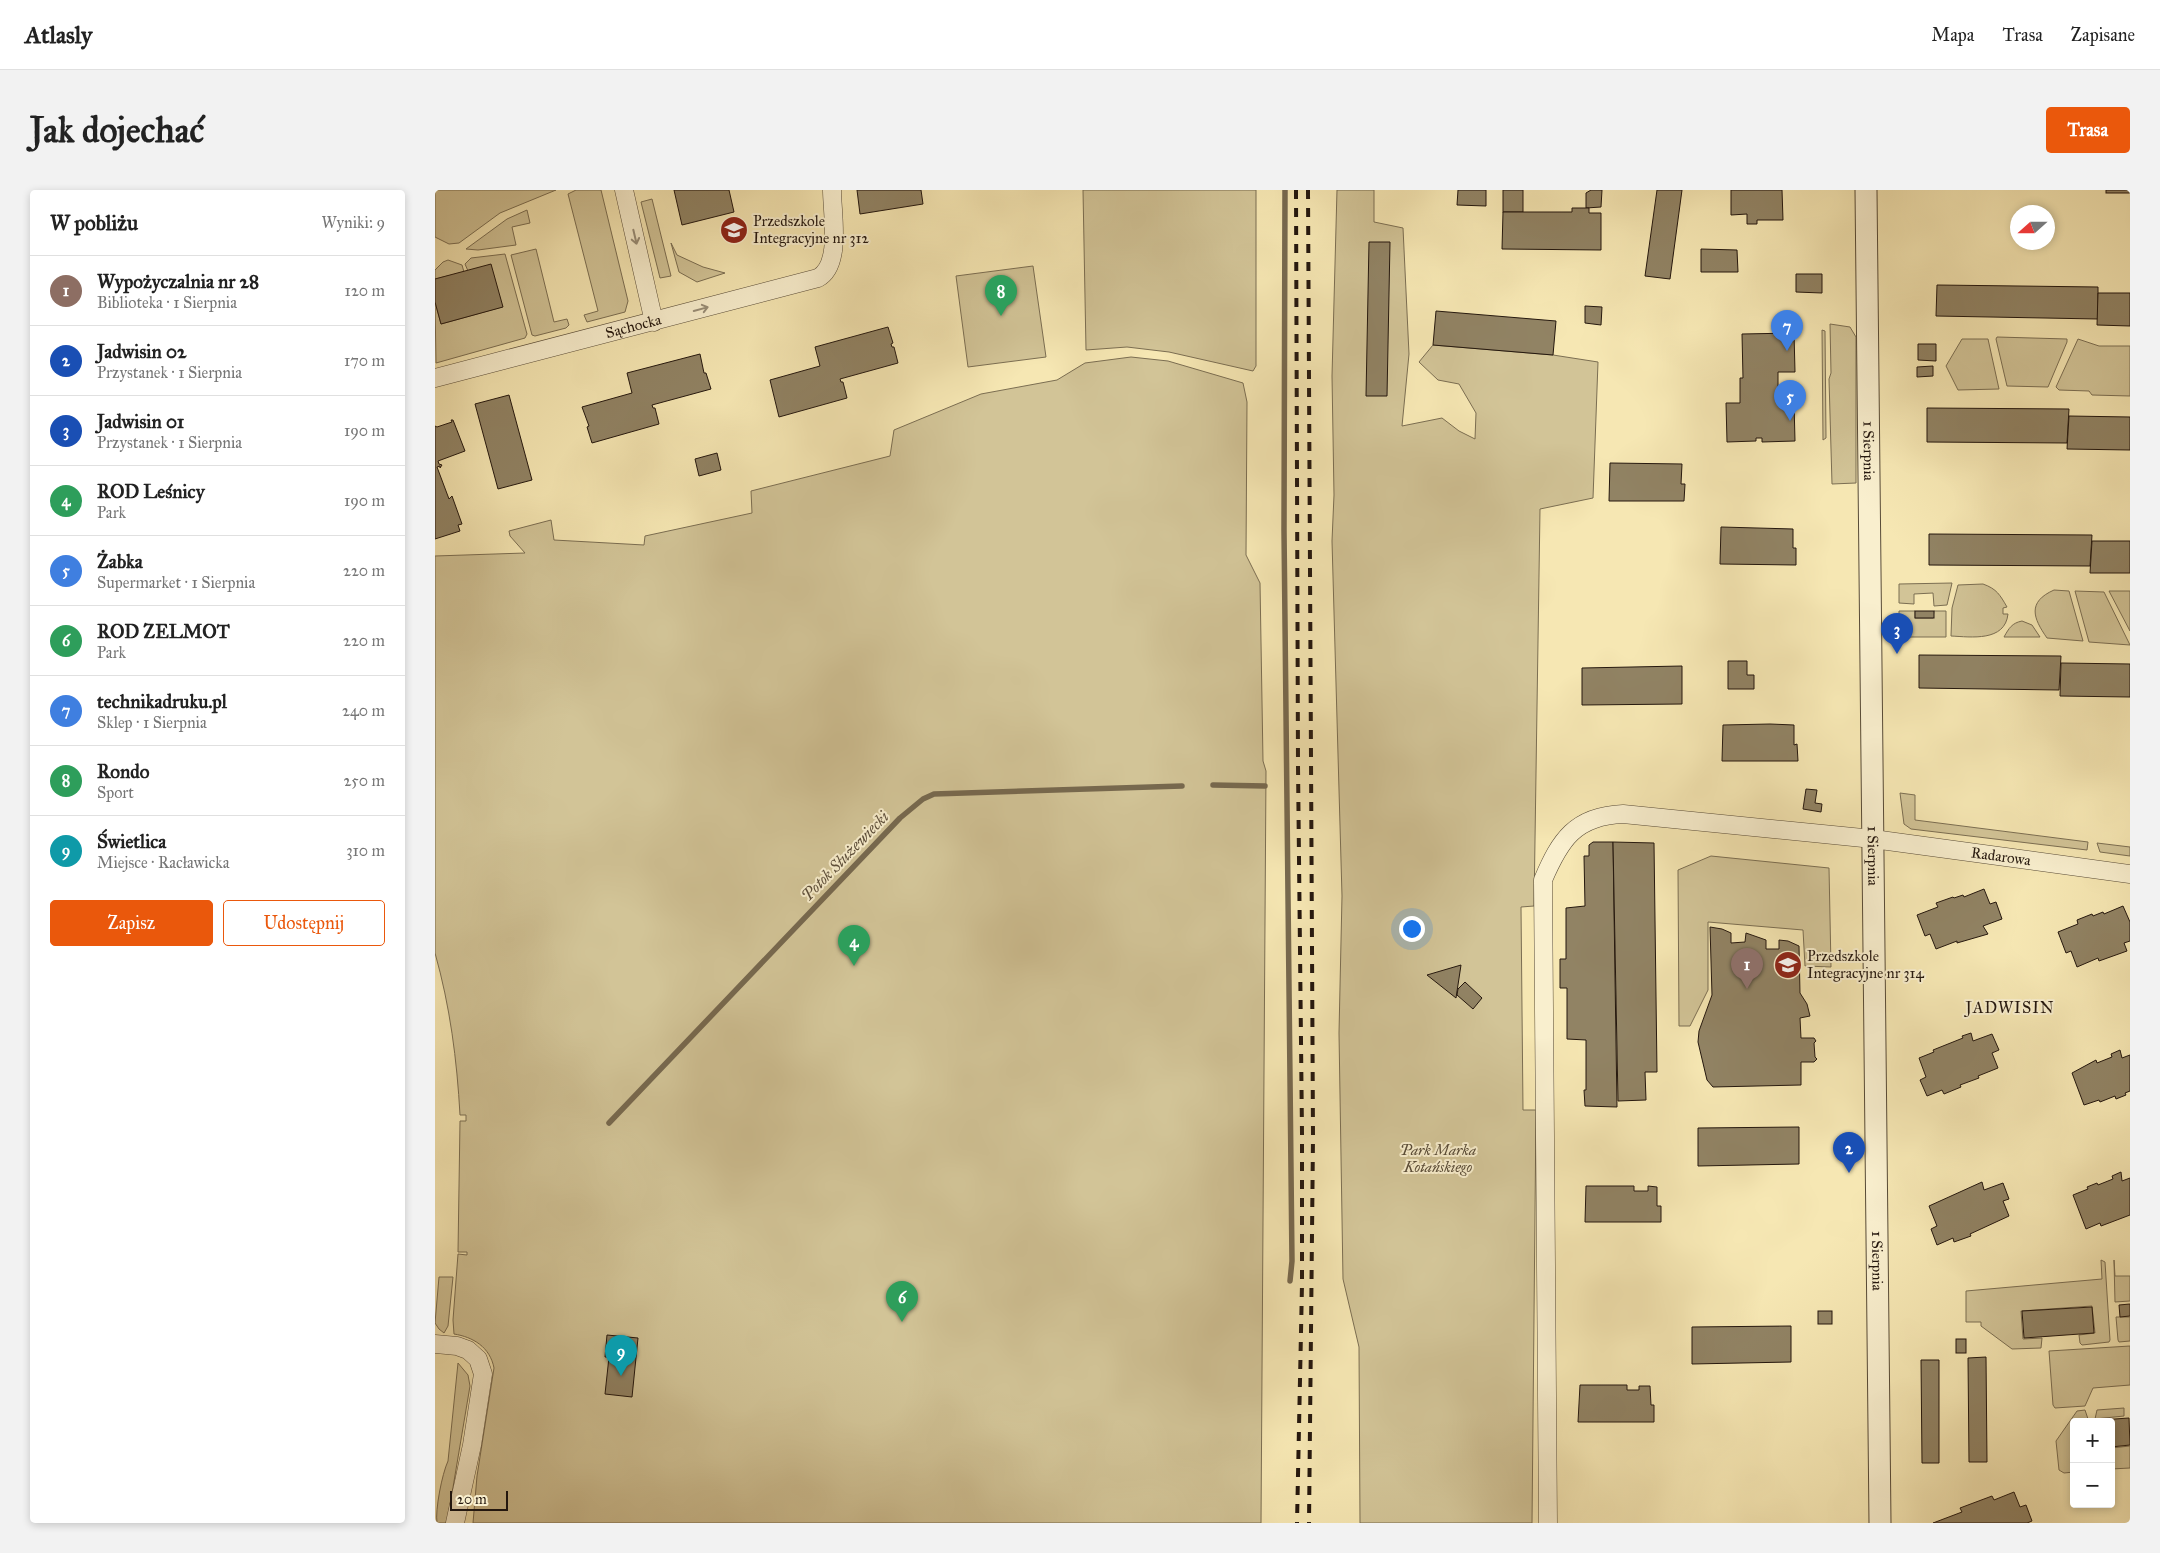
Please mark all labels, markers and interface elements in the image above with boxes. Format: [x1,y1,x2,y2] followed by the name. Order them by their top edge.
[25,20,92,50] text: Atlasly
[1932,24,1974,46] text: Mapa
[2002,24,2043,46] text: Trasa
[2071,24,2135,46] text: Zapisane
[2046,107,2130,153] button: Trasa
[30,109,204,152] text: Jak dojechać
[2010,205,2055,250] north arrow
[50,210,138,236] text: W pobliżu
[753,212,869,247] place label: Przedszkole Integracyjne nr 312
[322,213,385,232] text: Wyniki: 9
[719,215,749,245] school or university icon: Przedszkole Integracyjne nr 312
[631,229,640,245] one-way arrow
[97,270,259,293] text: Wypożyczalnia nr 28
[985,275,1017,316] pin: 8
[63,281,69,300] text: 1
[345,281,385,300] text: 120 m
[97,293,237,312] text: Biblioteka · 1 Sierpnia
[692,304,708,313] one-way arrow
[604,310,664,342] street label: Sąchocka
[1771,310,1803,351] pin: 7
[97,340,186,363] text: Jadwisin 02
[62,351,70,370] text: 2
[344,351,385,370] text: 170 m
[97,363,242,382] text: Przystanek · 1 Sierpnia
[1774,380,1806,421] pin: 5
[97,410,184,433] text: Jadwisin 01
[63,421,69,440] text: 3
[344,421,385,440] text: 190 m
[1859,421,1878,482] street label: 1 Sierpnia
[97,433,242,452] text: Przystanek · 1 Sierpnia
[97,480,205,503] text: ROD Leśnicy
[62,491,70,510] text: 4
[344,491,385,510] text: 190 m
[97,503,126,522] text: Park
[97,550,143,573] text: Żabka
[62,561,70,580] text: 5
[343,561,385,580] text: 220 m
[97,573,255,592] text: Supermarket · 1 Sierpnia
[1881,613,1913,654] pin: 3
[97,620,230,643] text: ROD ZELMOT
[62,631,70,650] text: 6
[343,631,385,650] text: 220 m
[97,643,126,662] text: Park
[97,690,227,713] text: technikadruku.pl
[62,701,70,720] text: 7
[342,701,385,720] text: 240 m
[97,713,207,732] text: Sklep · 1 Sierpnia
[97,760,149,783] text: Rondo
[62,771,70,790] text: 8
[344,771,385,790] text: 250 m
[97,783,134,802] text: Sport
[797,807,893,905] water label: Potok Służewiecki
[1864,826,1882,887] street label: 1 Sierpnia
[97,830,166,853] text: Świetlica
[62,841,70,860] text: 9
[346,841,385,860] text: 310 m
[1970,843,2033,869] street label: Radarowa
[97,853,230,872] text: Miejsce · Racławicka
[50,900,213,946] button: Zapisz
[223,900,385,946] button: Udostępnij
[1399,916,1425,942] your location
[838,925,870,966] pin: 4
[1807,947,1924,982] place label: Przedszkole Integracyjne nr 314
[1731,948,1763,989] pin: 1
[1773,950,1803,980] school or university icon: Przedszkole Integracyjne nr 314
[1963,998,2055,1018] district label: JADWISIN
[1833,1132,1865,1173] pin: 2
[1400,1141,1476,1176] park label: Park Marka Kotańskiego
[1868,1231,1887,1292] street label: 1 Sierpnia
[886,1281,918,1322] pin: 6
[605,1335,637,1376] pin: 9
[2070,1418,2115,1508] map controls
[2070,1418,2115,1463] button: +
[2070,1463,2115,1508] button: −
[450,1488,507,1511] scale bar
[457,1491,487,1508] text: 20 m

